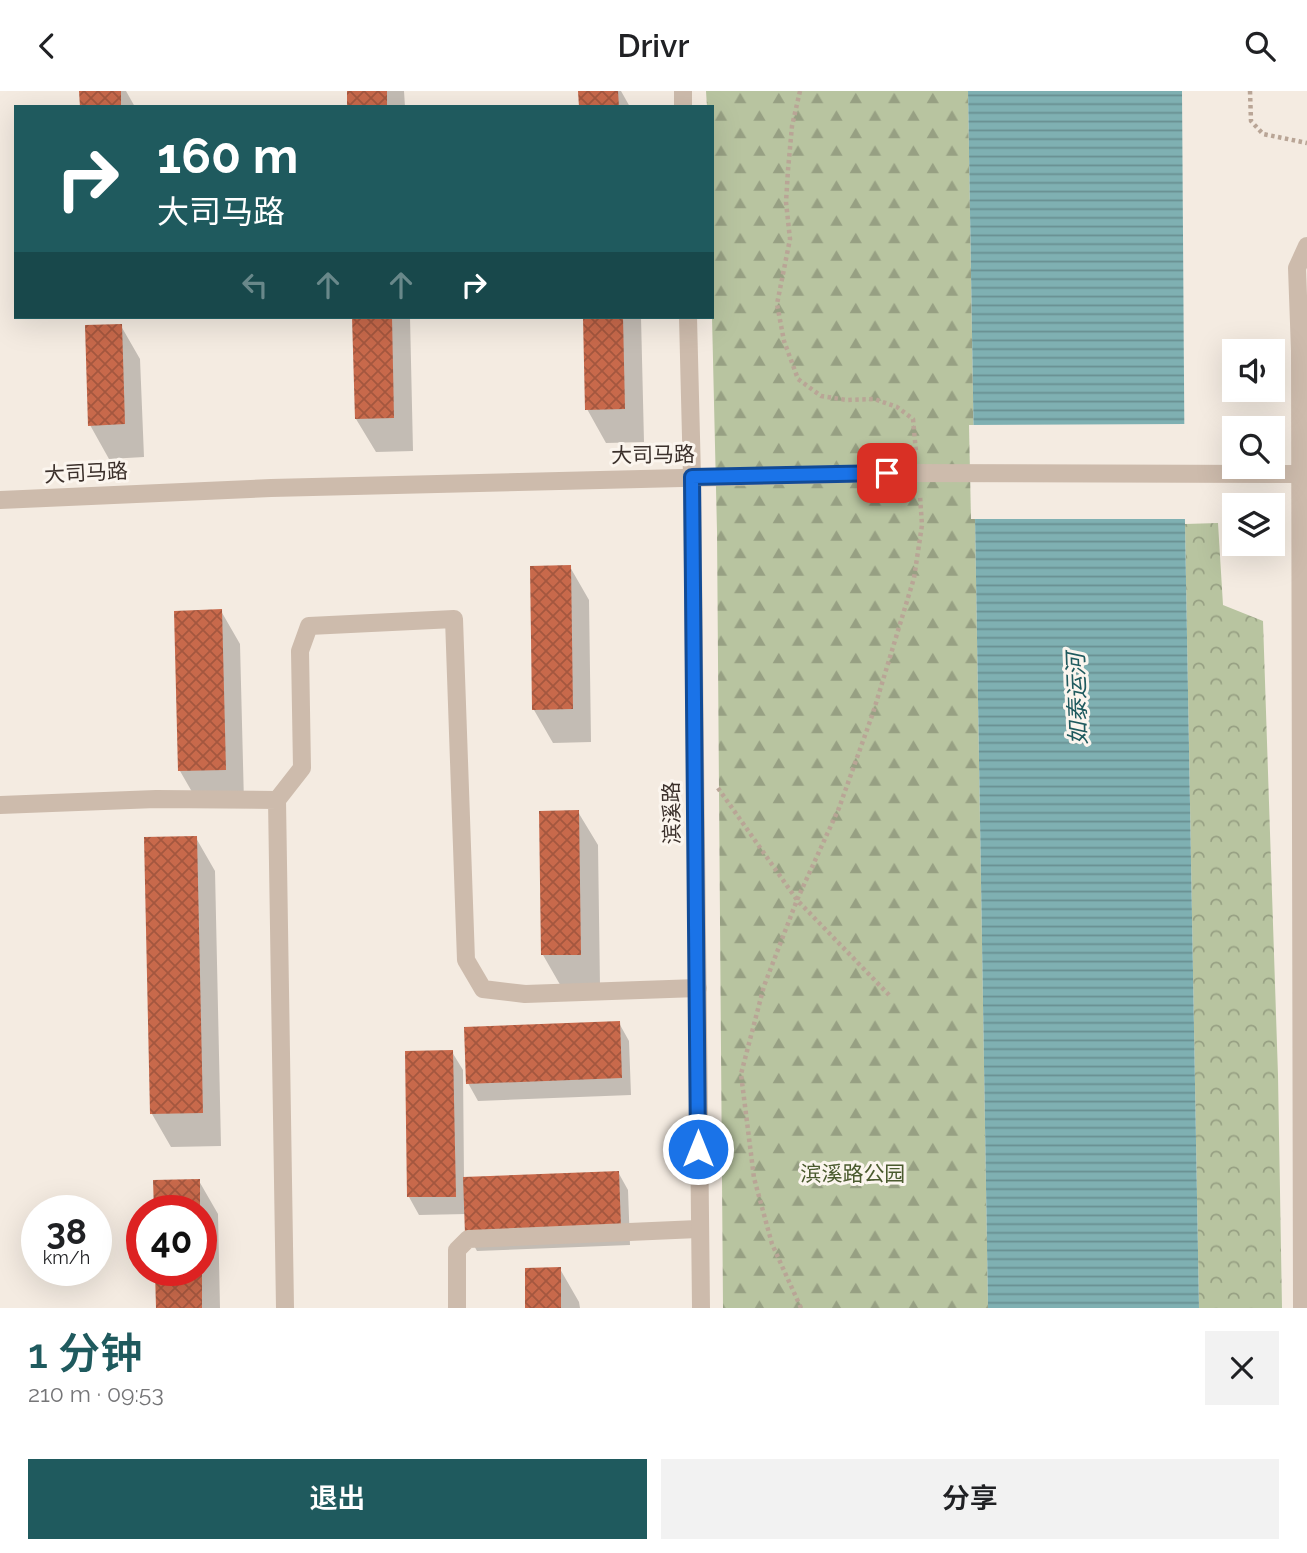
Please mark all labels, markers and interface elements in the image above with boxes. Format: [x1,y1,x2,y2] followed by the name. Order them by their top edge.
[28,27,66,65] icon: back
[618,27,689,64] text: Drivr
[1241,27,1279,65] icon: search
[157,127,298,184] text: 160 m
[42,133,133,224] icon: right
[157,193,285,230] text: 大司马路
[236,266,274,304] icon: left
[309,266,347,304] icon: ahead
[382,266,420,304] icon: ahead
[455,266,493,304] icon: right
[1222,339,1285,556] map controls
[1222,339,1285,402] button: sound
[1222,416,1285,479] button: search
[611,441,695,468] street label: 大司马路
[857,443,917,503] pin
[868,454,906,492] icon: arrive
[43,458,129,487] street label: 大司马路
[1222,493,1285,556] button: layers
[1061,649,1092,745] water label: 如泰运河
[658,781,685,845] street label: 滨溪路
[661,1112,735,1186] position arrow
[801,1161,906,1186] park label: 滨溪路公园
[126,1195,217,1286] speed limit sign: 40
[46,1211,87,1252] text: 38
[43,1247,90,1268] text: km/h
[28,1329,142,1378] text: 1 分钟
[1205,1331,1279,1405] button: close
[28,1380,164,1407] text: 210 m · 09:53
[28,1459,647,1539] button: 退出
[661,1459,1279,1539] button: 分享

